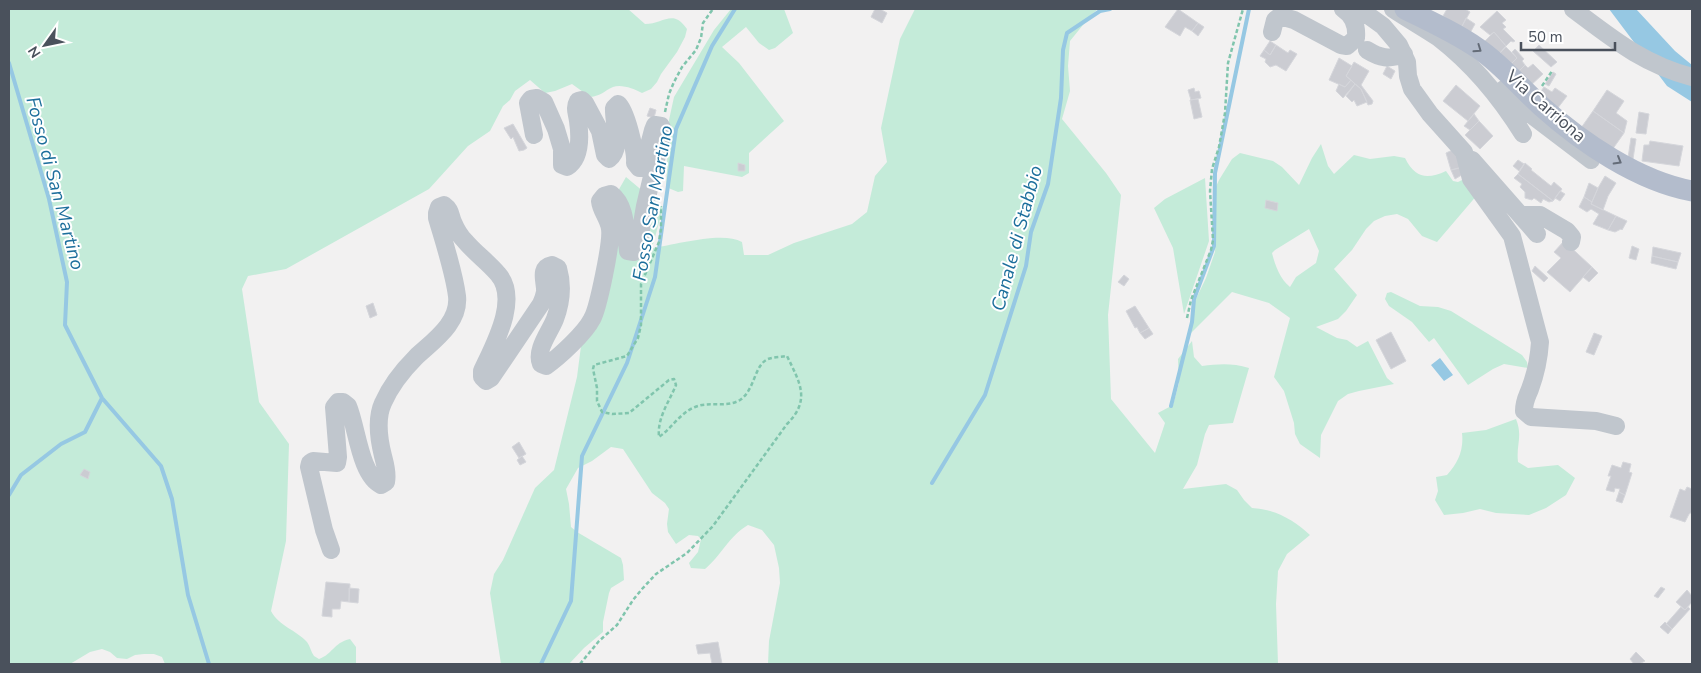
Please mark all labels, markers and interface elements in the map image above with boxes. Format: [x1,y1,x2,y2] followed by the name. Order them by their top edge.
[20,20,70,70] north arrow
[1521,20,1615,52] scale bar
[1528,27,1563,47] text: 50 m
[24,42,45,61] text: N
[1472,43,1482,52] one-way arrow
[1500,64,1591,148] street label: Via Carriona
[19,94,91,273] water label: Fosso di San Martino
[626,123,679,283] water label: Fosso San Martino
[1613,155,1622,165] one-way arrow
[985,163,1049,314] water label: Canale di Stabbio

